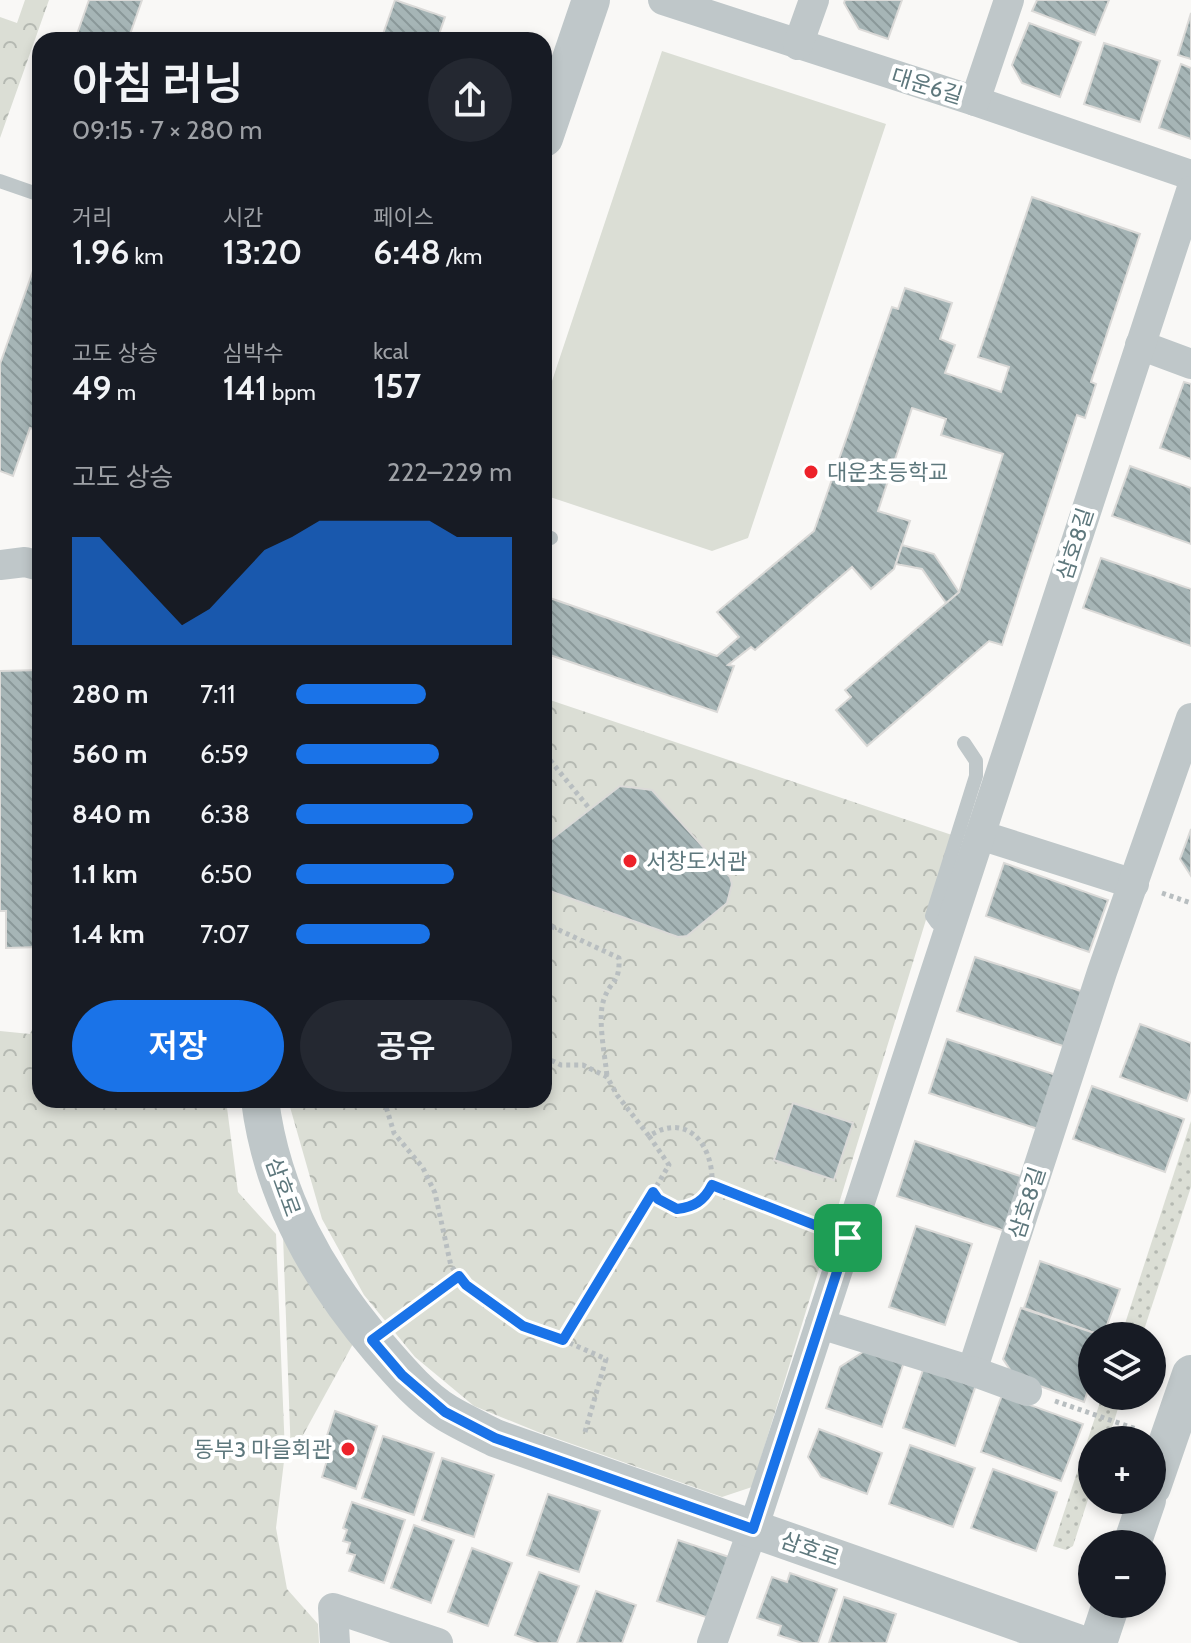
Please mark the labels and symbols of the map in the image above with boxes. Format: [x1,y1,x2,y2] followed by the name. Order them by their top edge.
[888,62,966,110] street label: 대운6길
[827,459,948,486] place label: 대운초등학교
[802,463,820,481] marker: 대운초등학교
[1051,505,1099,583] street label: 삼호8길
[646,848,747,875] place label: 서창도서관
[621,852,639,870] marker: 서창도서관
[260,1154,306,1220] street label: 삼호로
[1003,1164,1051,1242] street label: 삼호8길
[814,1204,882,1272] pin
[194,1436,332,1463] place label: 동부3 마을회관
[339,1440,357,1458] marker: 동부3 마을회관
[777,1526,843,1572] street label: 삼호로

